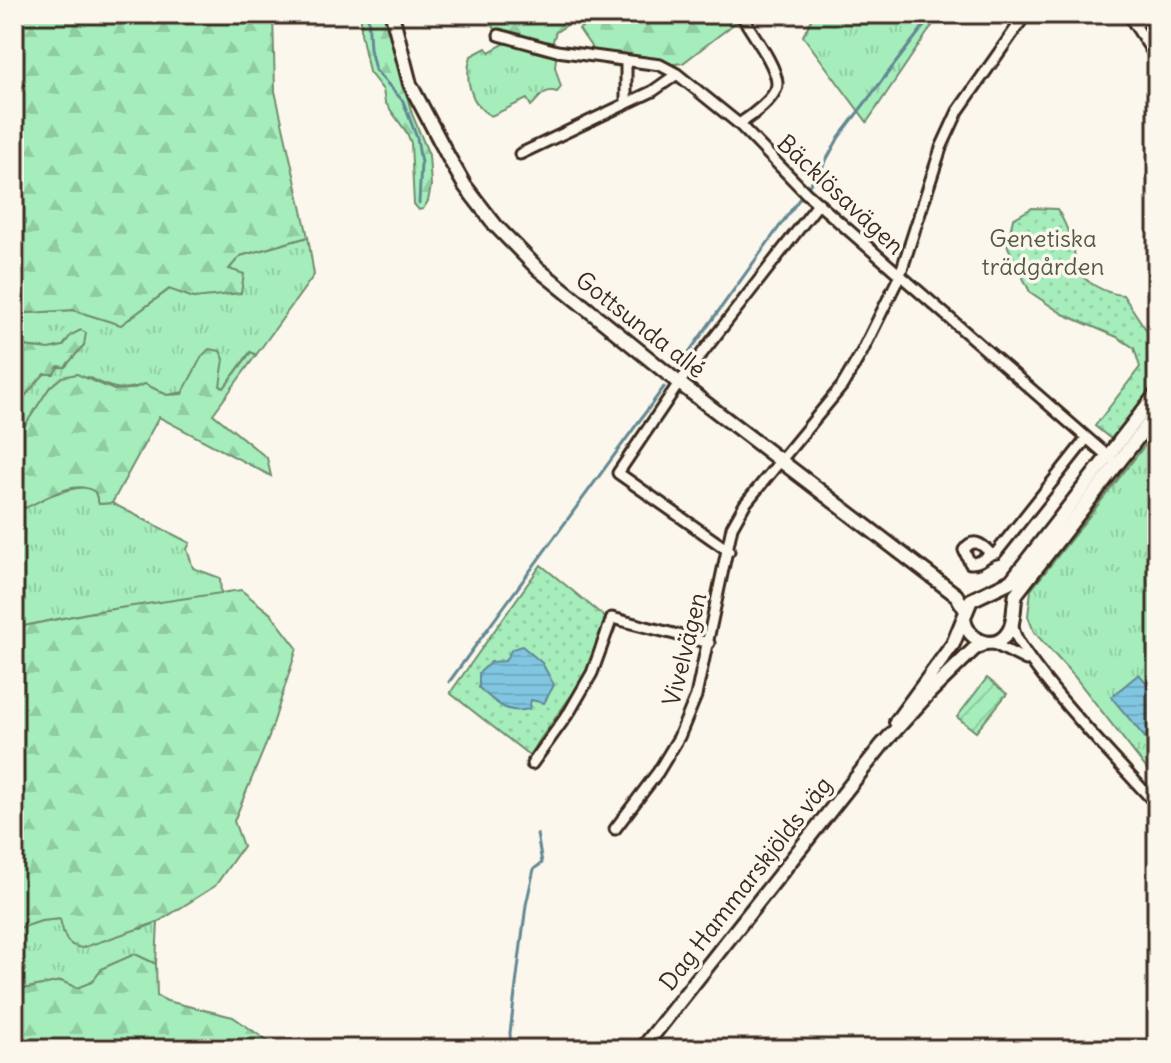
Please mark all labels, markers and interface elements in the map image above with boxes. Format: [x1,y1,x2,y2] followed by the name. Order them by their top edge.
[771,128,911,260] street label: Bäcklösavägen
[982,223,1104,281] park label: Genetiska trädgården
[570,264,712,384] street label: Gottsunda allé
[655,589,713,709] street label: Vivelvägen
[652,770,838,996] street label: Dag Hammarskjölds väg

